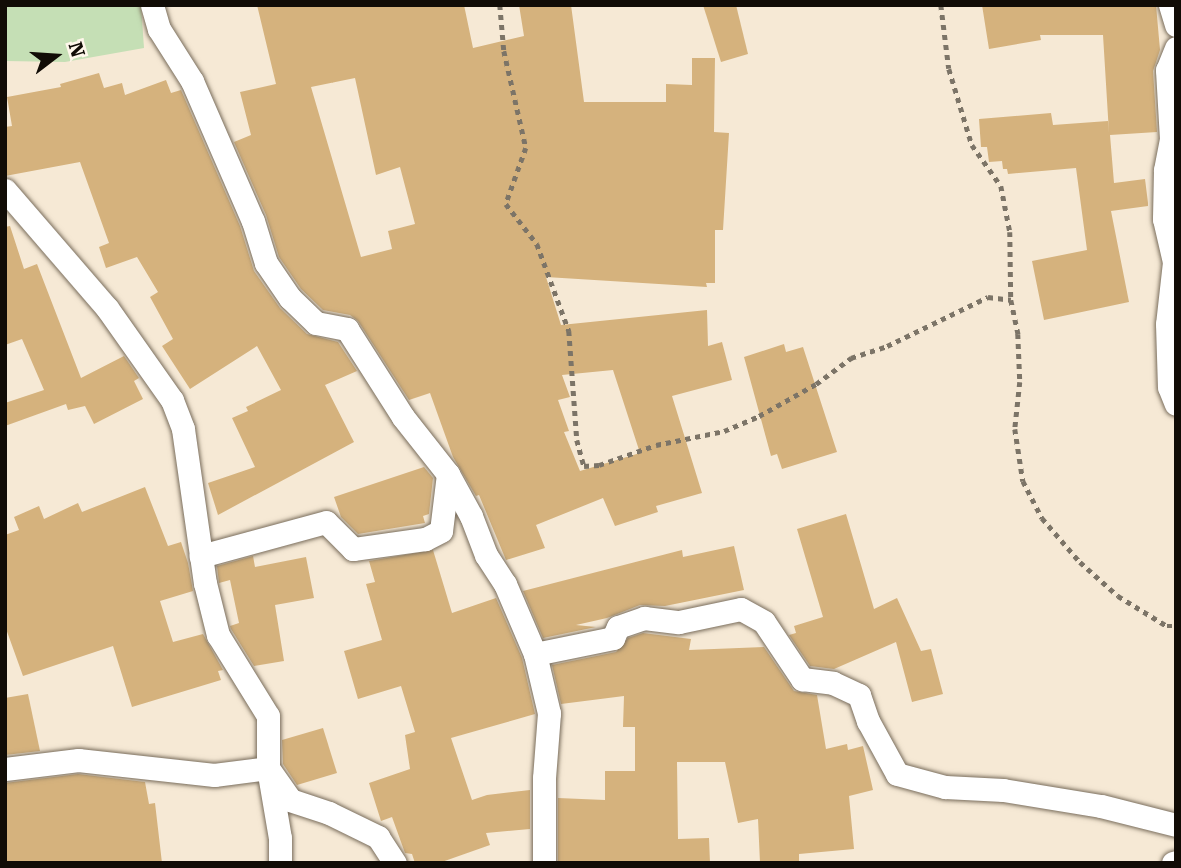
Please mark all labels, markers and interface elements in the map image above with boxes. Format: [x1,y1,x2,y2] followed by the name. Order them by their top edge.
[21,21,91,91] north arrow
[63,39,90,60] text: N

